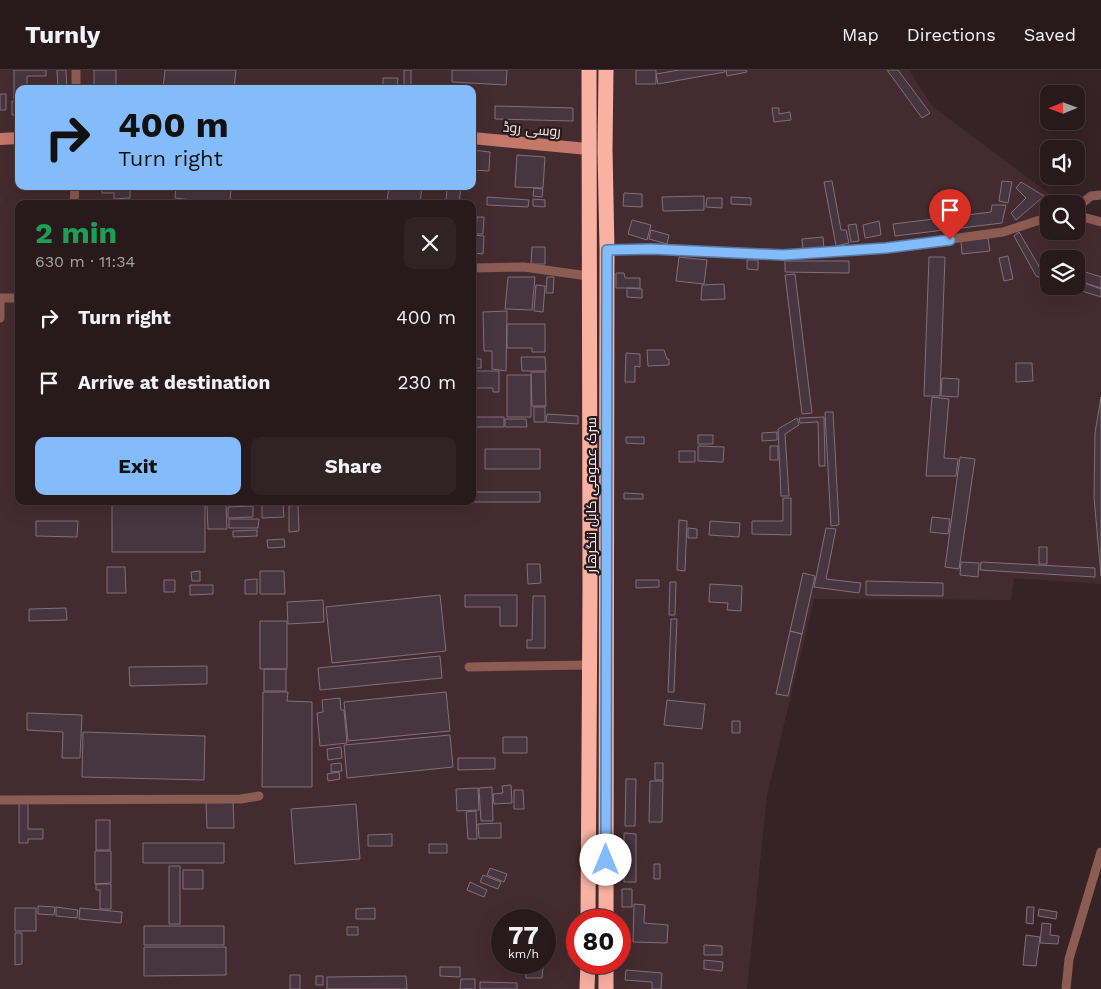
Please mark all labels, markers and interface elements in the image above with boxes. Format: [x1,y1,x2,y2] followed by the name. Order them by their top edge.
[25,21,100,49] text: Turnly
[842,24,879,45] text: Map
[907,24,996,45] text: Directions
[1024,24,1076,45] text: Saved
[1040,85,1085,130] north arrow
[1040,85,1085,295] map controls
[118,104,229,146] text: 400 m
[35,105,100,170] icon: right
[502,118,562,140] street label: روسی روڈ
[1040,140,1085,185] button: sound
[118,146,223,171] text: Turn right
[929,189,971,240] pin
[1040,195,1085,240] button: search
[936,196,964,224] icon: arrive
[35,215,117,250] text: 2 min
[404,217,456,269] button: close
[1040,250,1085,295] button: layers
[35,252,135,271] text: 630 m · 11:34
[35,304,63,332] icon: right
[78,306,171,329] text: Turn right
[396,306,456,329] text: 400 m
[35,369,63,397] icon: arrive
[78,371,270,394] text: Arrive at destination
[397,371,456,394] text: 230 m
[583,417,599,574] street label: سرک عمومی کابل ننگرهار
[35,437,241,495] button: Exit
[251,437,456,495] button: Share
[579,833,631,885] position arrow
[566,909,631,974] speed limit sign: 80
[508,921,539,950] text: 77
[508,947,539,961] text: km/h

